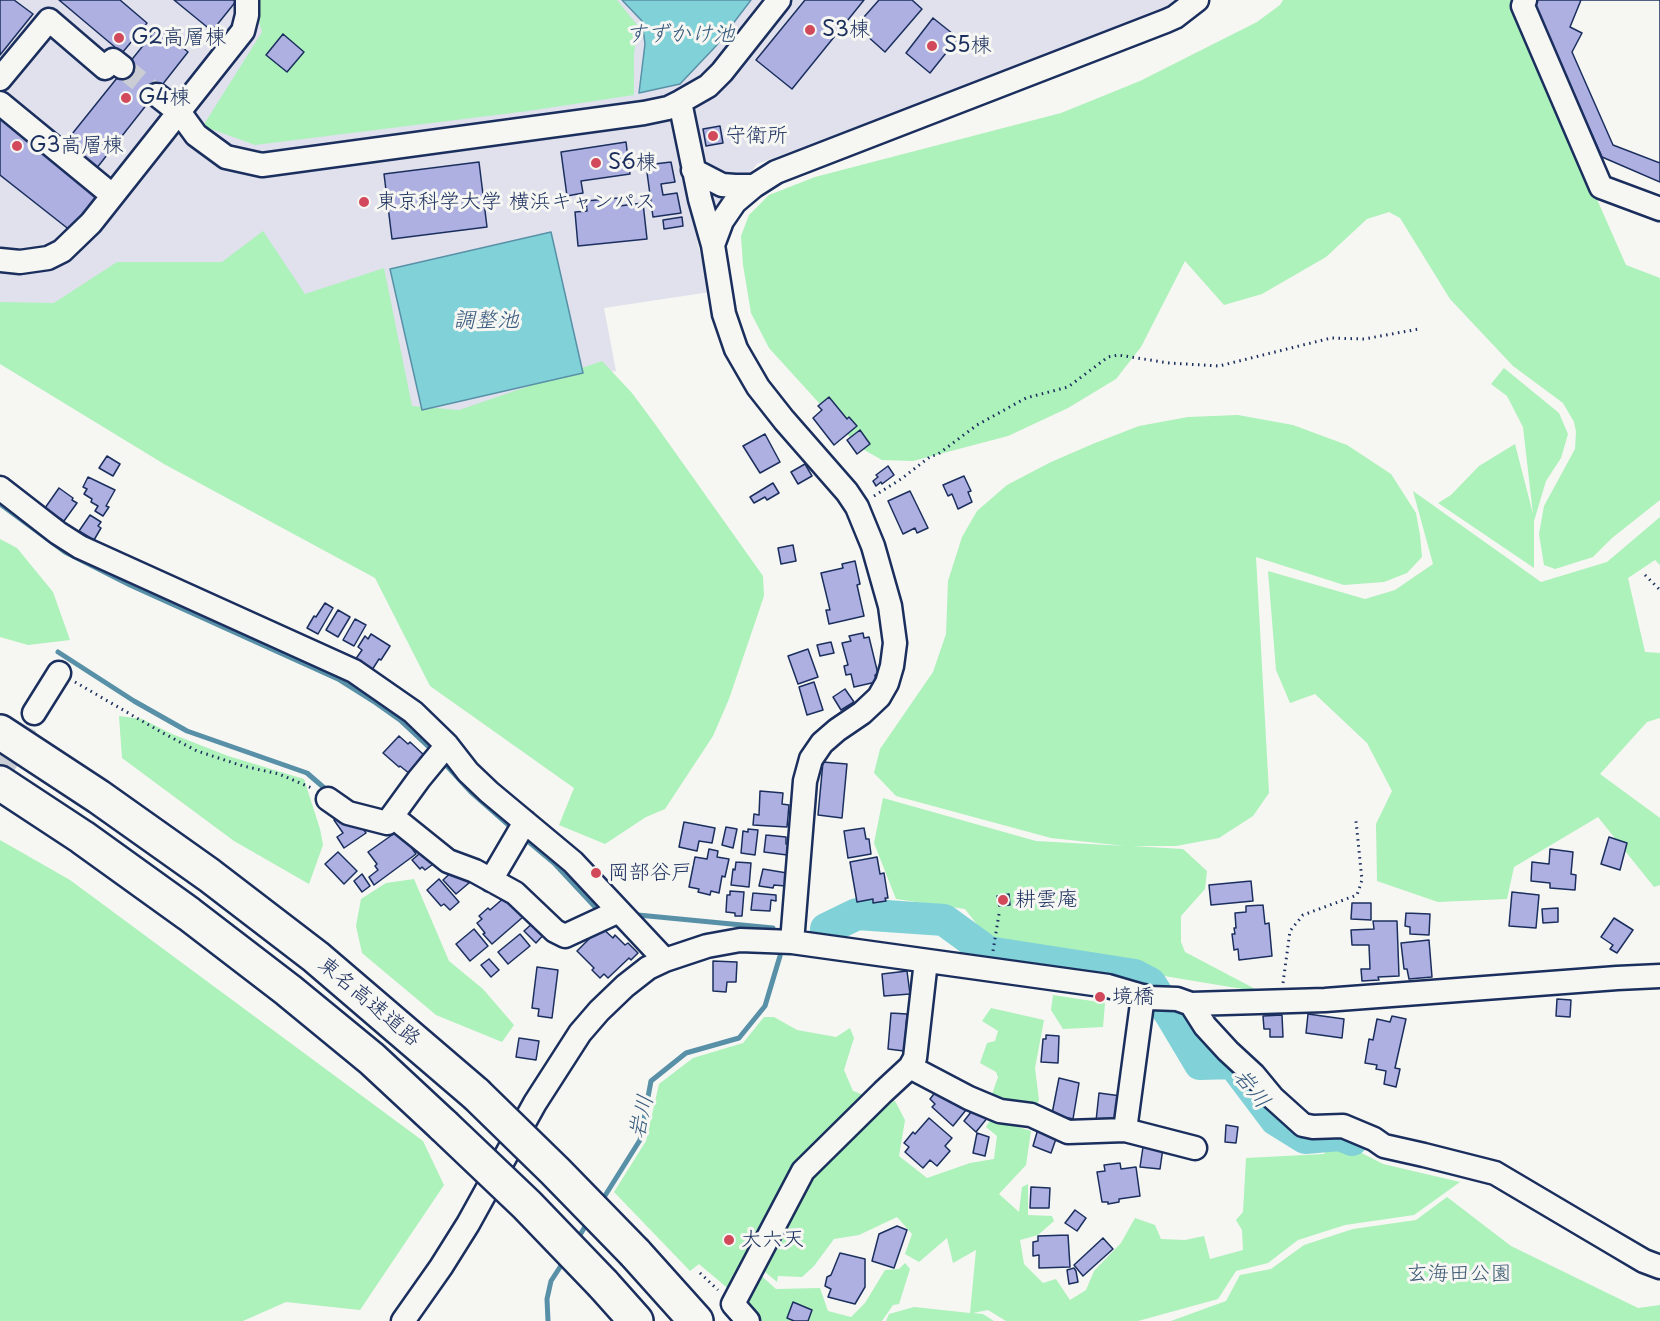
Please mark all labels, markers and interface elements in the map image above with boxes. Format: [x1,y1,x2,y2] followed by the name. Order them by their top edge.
[822,17,870,43] place label: S3棟
[625,22,735,48] water label: すずかけ池
[803,23,817,37] marker: S3棟
[131,25,226,51] place label: G2高層棟
[112,31,126,45] marker: G2高層棟
[944,33,992,59] place label: S5棟
[925,39,939,53] marker: S5棟
[138,85,190,111] place label: G4棟
[119,91,133,105] marker: G4棟
[725,123,788,149] place label: 守衛所
[706,129,720,143] marker: 守衛所
[29,133,123,159] place label: G3高層棟
[10,139,24,153] marker: G3高層棟
[608,150,657,176] place label: S6棟
[589,156,603,170] marker: S6棟
[376,189,656,215] place label: 東京科学大学 横浜キャンパス
[357,195,371,209] marker: 東京科学大学 横浜キャンパス
[453,308,519,334] water label: 調整池
[608,860,692,886] place label: 岡部谷戸
[589,866,603,880] marker: 岡部谷戸
[1015,887,1078,913] place label: 耕雲庵
[996,893,1010,907] marker: 耕雲庵
[313,952,425,1052] street label: 東名高速道路
[1112,984,1154,1010] place label: 境橋
[1093,990,1107,1004] marker: 境橋
[1227,1064,1275,1114] water label: 岩川
[624,1093,660,1141] water label: 岩川
[741,1227,804,1253] place label: 大六天
[722,1233,736,1247] marker: 大六天
[1407,1261,1511,1287] park label: 玄海田公園

